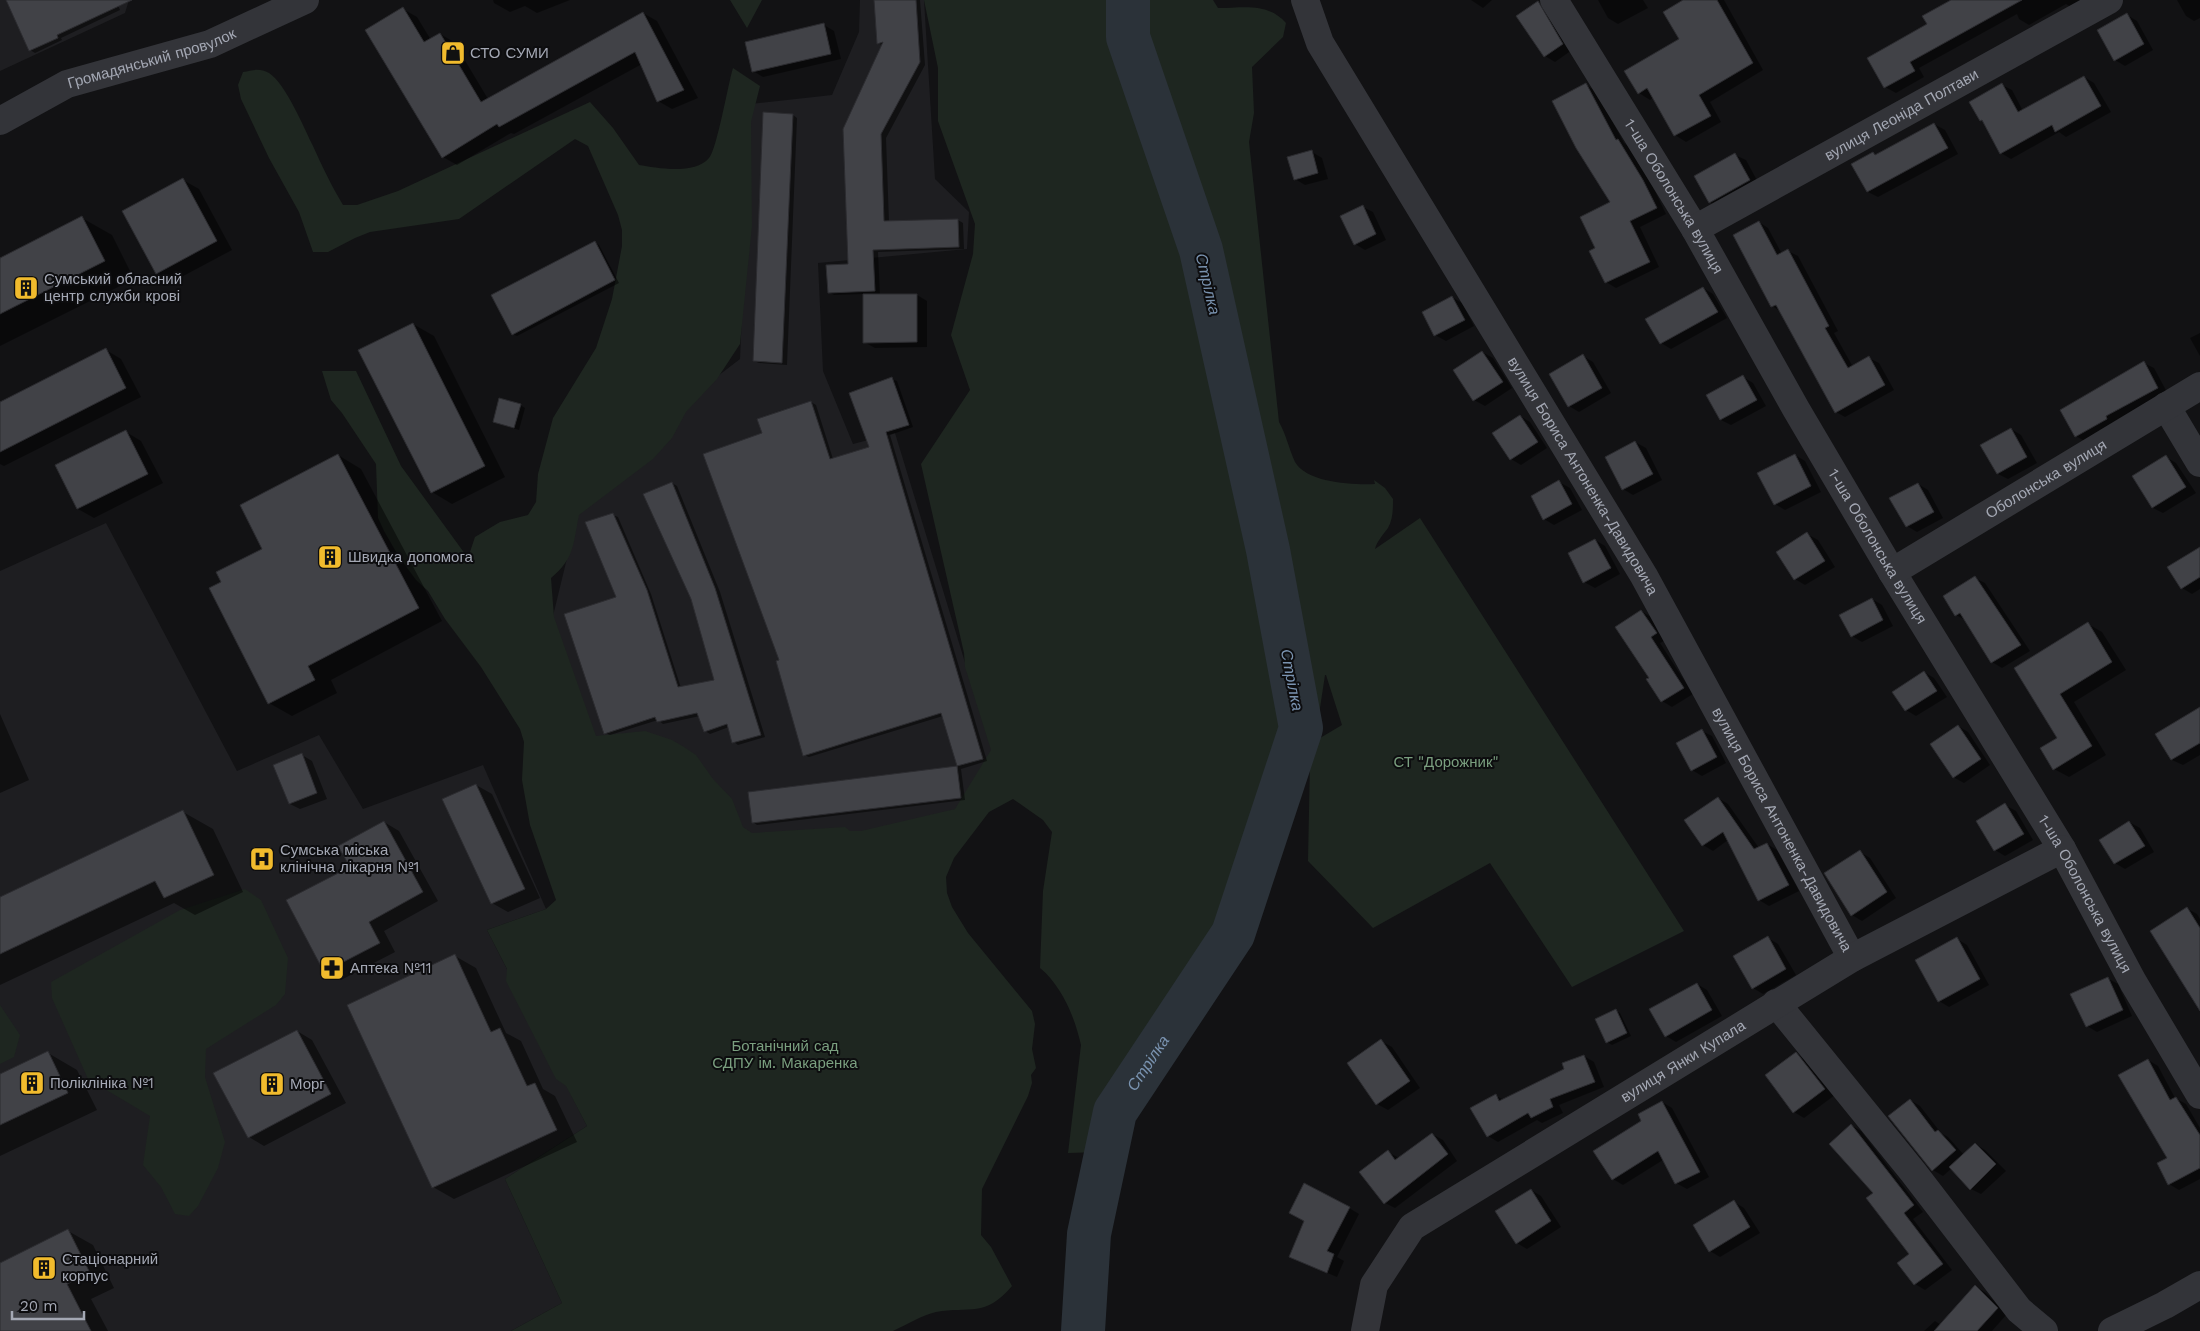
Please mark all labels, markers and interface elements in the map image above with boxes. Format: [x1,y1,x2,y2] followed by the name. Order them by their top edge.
[65,24,239,92] street label: Громадянський провулок
[440,40,466,66] shop icon: СТО СУМИ
[470,44,549,62] place label: СТО СУМИ
[1821,65,1982,165] street label: вулиця Леоніда Полтави
[1620,116,1727,277] street label: 1-ша Оболонська вулиця
[1192,251,1224,317] water label: Стрілка
[44,270,182,305] place label: Сумський обласний центр служби крові
[13,275,39,301] building icon: Сумський обласний центр служби крові
[1504,353,1662,599] street label: вулиця Бориса Антоненка-Давидовича
[1982,436,2110,522] street label: Оболонська вулиця
[1824,466,1931,627] street label: 1-ша Оболонська вулиця
[317,544,343,570] building icon: Швидка допомога
[348,548,474,566] place label: Швидка допомога
[1277,647,1307,713] water label: Стрілка
[1708,704,1856,955] street label: вулиця Бориса Антоненка-Давидовича
[1393,753,1499,771] park label: СТ "Дорожник"
[2034,812,2135,976] street label: 1-ша Оболонська вулиця
[280,841,419,876] place label: Сумська міська клінічна лікарня №1
[249,846,275,872] hospital icon: Сумська міська клінічна лікарня №1
[319,955,345,981] pharmacy icon: Аптека №11
[350,959,432,977] place label: Аптека №11
[1617,1016,1749,1106] street label: вулиця Янки Купала
[1122,1031,1173,1094] water label: Стрілка
[712,1037,858,1072] park label: Ботанічний сад СДПУ ім. Макаренка
[19,1070,45,1096] building icon: Поліклініка №1
[259,1071,285,1097] building icon: Морг
[50,1074,154,1092] place label: Поліклініка №1
[290,1075,325,1093] place label: Морг
[62,1250,158,1285] place label: Стаціонарний корпус
[31,1255,57,1281] building icon: Стаціонарний корпус
[12,1288,85,1320] scale bar
[20,1297,58,1315] text: 20 m

